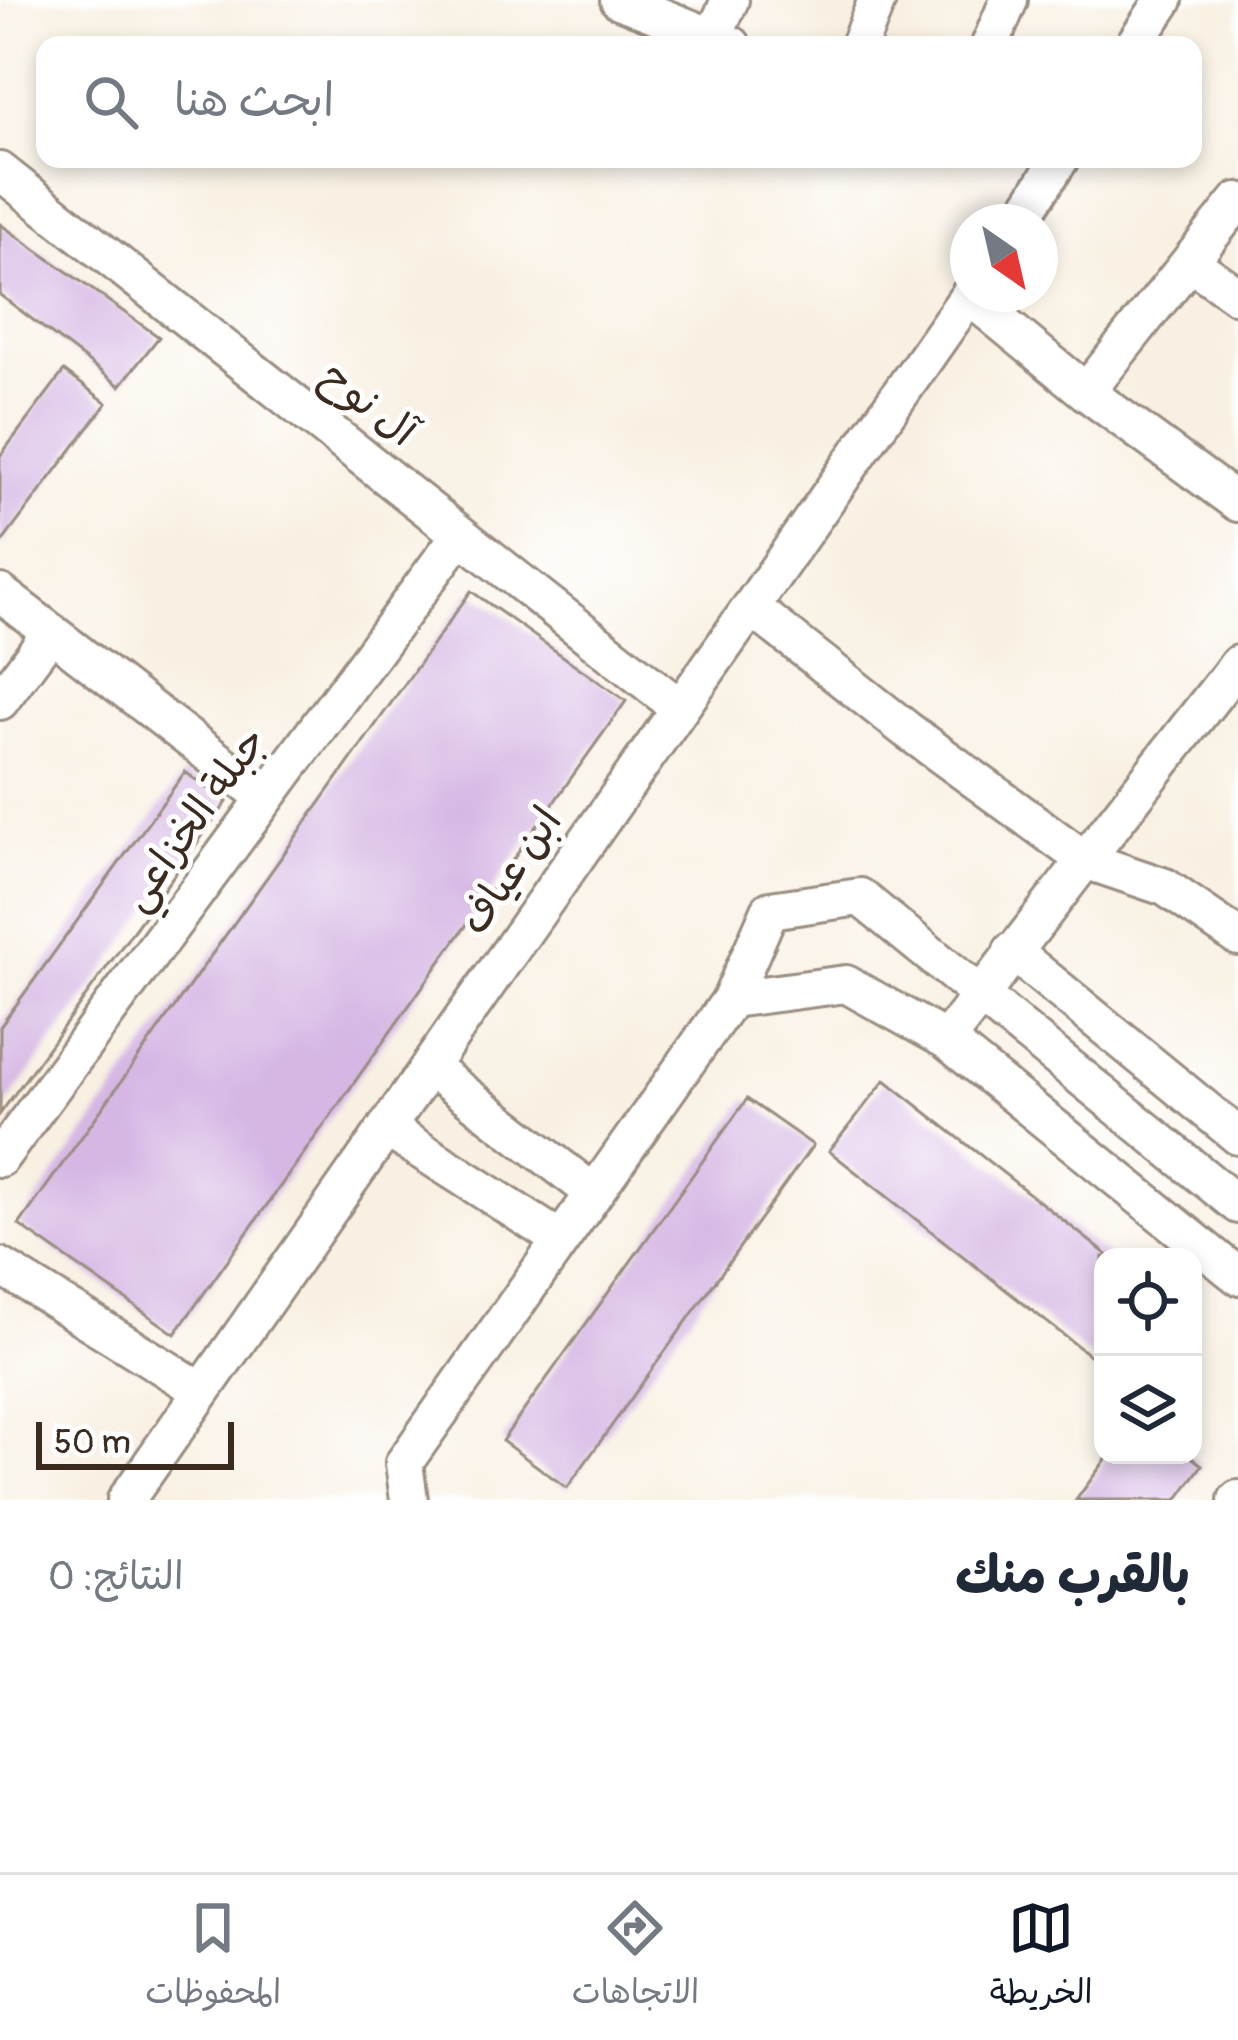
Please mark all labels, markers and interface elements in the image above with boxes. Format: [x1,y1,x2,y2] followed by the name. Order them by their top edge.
[36,36,1202,168] search box
[78,69,144,135] icon: search
[174,73,334,129] text: ابحث هنا
[950,204,1058,312] north arrow
[309,350,428,459] street label: آل نوح
[110,717,286,927] street label: جبلة الخزاعي
[449,797,573,945] street label: ابن عياف
[1094,1248,1202,1464] map controls
[1094,1248,1202,1356] button: locate
[1094,1356,1202,1464] button: layers
[36,1416,234,1469] scale bar
[54,1422,131,1463] text: 50 m
[955,1544,1190,1608] text: بالقرب منك
[48,1552,184,1601] text: النتائج: 0
[145,1895,281,2021] tab: المحفوظات
[572,1895,699,2021] tab: الاتجاهات
[990,1895,1093,2021] tab: الخريطة

